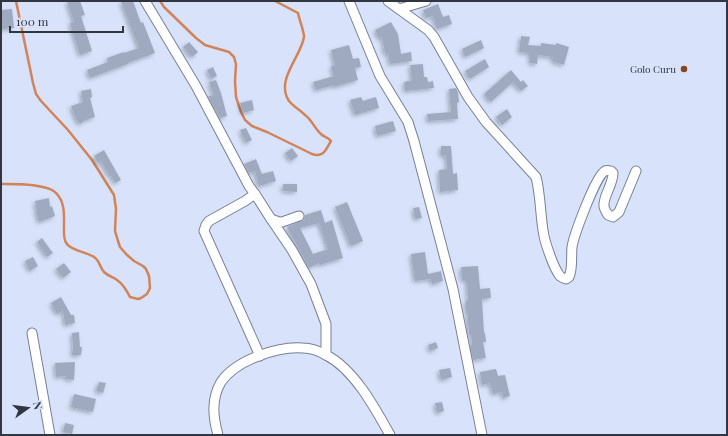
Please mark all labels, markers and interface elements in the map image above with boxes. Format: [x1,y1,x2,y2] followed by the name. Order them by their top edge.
[10,8,123,34] scale bar
[16,13,49,29] text: 100 m
[630,62,676,76] place label: Golo Curu
[679,64,689,74] marker: Golo Curu
[8,388,48,428] north arrow
[30,400,46,411] text: N

